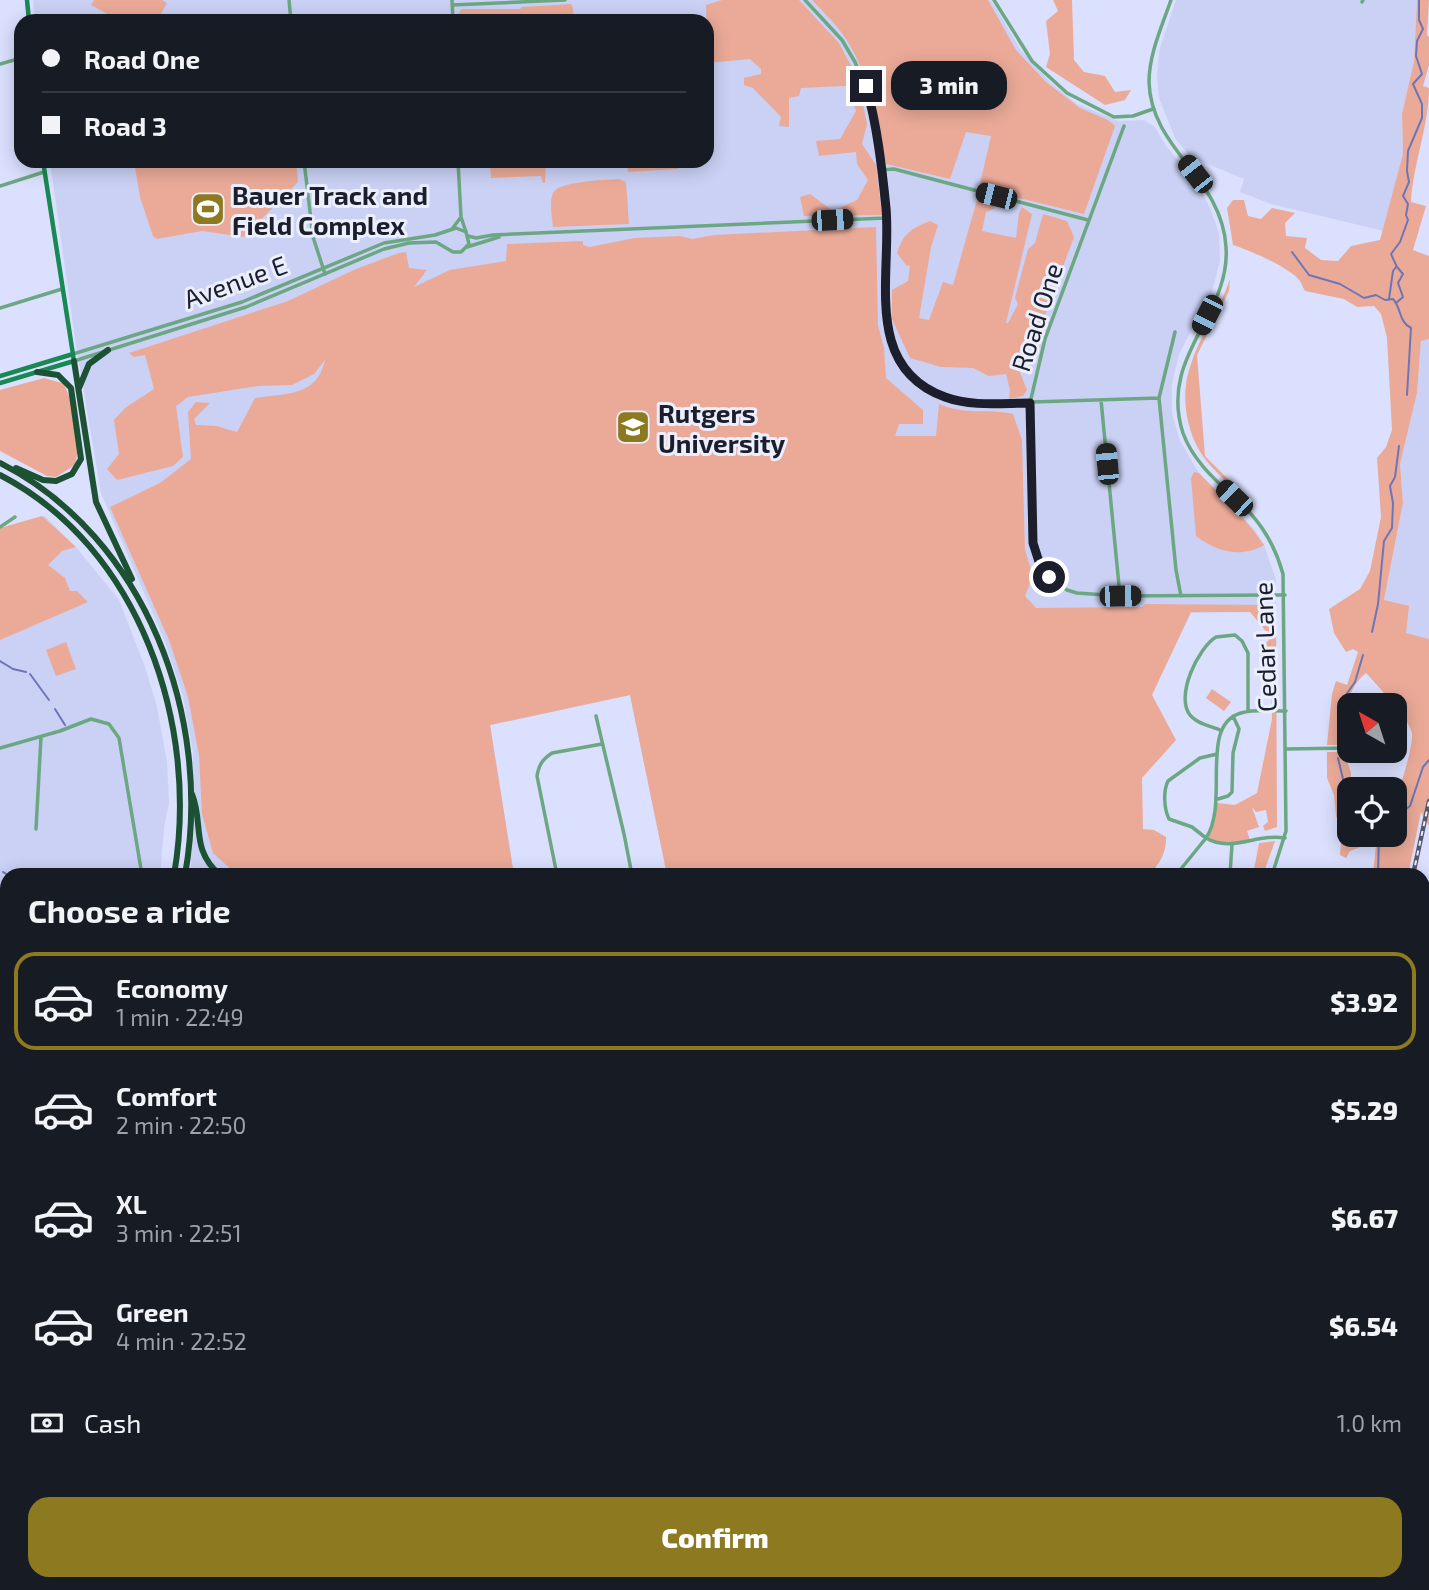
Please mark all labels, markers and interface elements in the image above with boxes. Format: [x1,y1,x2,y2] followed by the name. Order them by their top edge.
[84,43,200,74] text: Road One
[890,62,1006,110] callout: 3 min
[850,70,882,102] route end
[919,71,979,99] text: 3 min
[84,110,167,141] text: Road 3
[1174,151,1217,197] car
[232,179,428,240] place label: Bauer Track and Field Complex
[974,181,1019,211] car
[189,190,227,228] sports icon: Bauer Track and Field Complex
[811,208,854,232] car
[179,248,291,314] street label: Avenue E
[1004,259,1068,375] street label: Road One
[1189,292,1226,338] car
[658,397,786,459] place label: Rutgers University
[614,408,652,446] school or university icon: Rutgers University
[1095,442,1120,486] car
[1212,476,1257,520] car
[1033,561,1065,593] route start
[1246,581,1282,713] street label: Cedar Lane
[1099,585,1142,607] car
[1337,693,1407,763] north arrow
[1337,693,1407,847] map controls
[1337,777,1407,847] button: locate
[28,891,231,929] text: Choose a ride
[32,970,95,1033] icon: car
[116,972,228,1003] text: Economy
[1330,986,1398,1017] text: $3.92
[116,1003,244,1031] text: 1 min · 22:49
[32,1078,95,1141] icon: car
[116,1080,217,1111] text: Comfort
[1331,1094,1398,1125] text: $5.29
[116,1111,246,1139] text: 2 min · 22:50
[32,1186,95,1249] icon: car
[116,1188,147,1219] text: XL
[1331,1202,1398,1233] text: $6.67
[116,1219,242,1247] text: 3 min · 22:51
[32,1294,95,1357] icon: car
[116,1296,189,1327] text: Green
[1329,1310,1398,1341] text: $6.54
[116,1327,247,1355] text: 4 min · 22:52
[28,1404,66,1442] icon: cash
[84,1407,141,1438] text: Cash
[1337,1409,1402,1437] text: 1.0 km
[28,1497,1402,1577] button: Confirm

